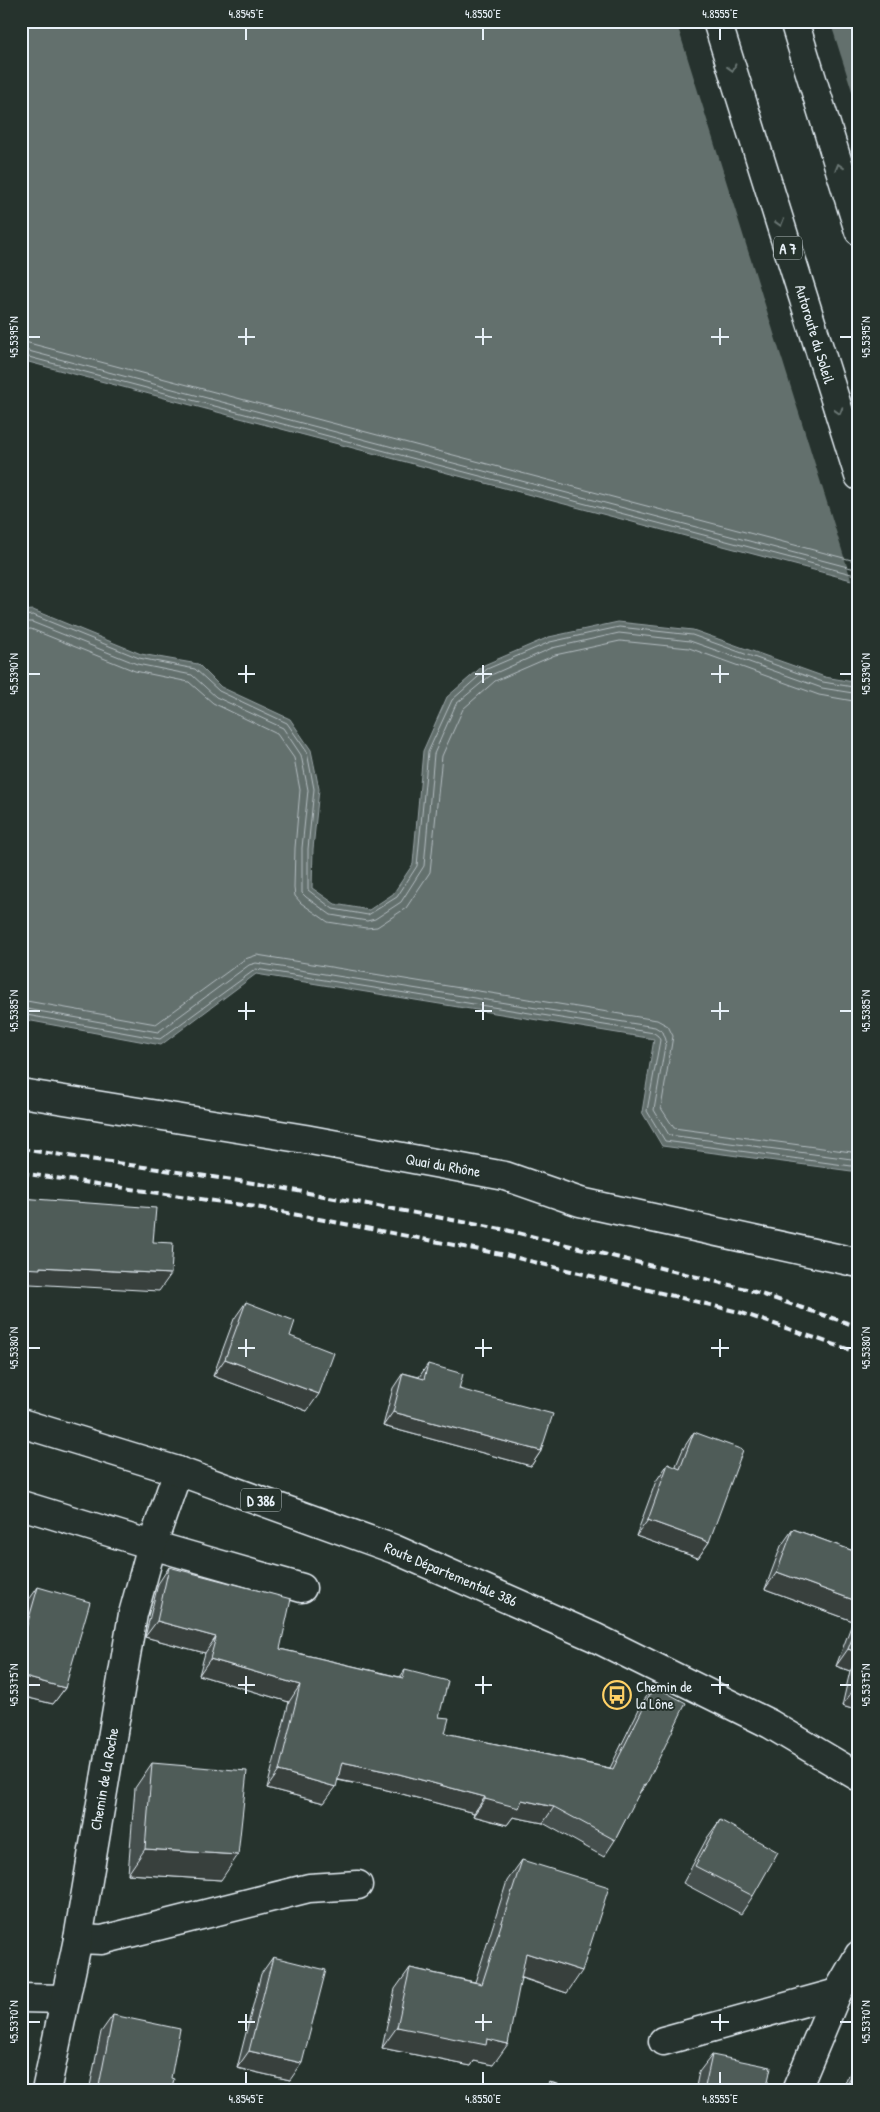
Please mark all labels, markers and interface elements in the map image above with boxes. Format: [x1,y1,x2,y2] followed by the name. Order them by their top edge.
[228,5,264,22] text: 4.8545°E
[465,5,502,22] text: 4.8550°E
[702,5,738,22] text: 4.8555°E
[726,63,736,71] one-way arrow
[835,164,845,172] one-way arrow
[774,218,784,227] one-way arrow
[774,237,802,260] road number: A 7
[790,282,840,386] street label: Autoroute du Soleil
[5,316,22,358] text: 45.5395°N
[857,316,874,358] text: 45.5395°N
[833,407,843,415] one-way arrow
[5,653,22,695] text: 45.5390°N
[857,653,874,695] text: 45.5390°N
[5,990,22,1032] text: 45.5385°N
[857,990,874,1032] text: 45.5385°N
[404,1148,482,1182] street label: Quai du Rhône
[5,1327,22,1369] text: 45.5380°N
[857,1327,874,1369] text: 45.5380°N
[241,1488,281,1512] road number: D 386
[381,1537,521,1611] street label: Route Départementale 386
[5,1664,22,1706] text: 45.5375°N
[857,1664,874,1706] text: 45.5375°N
[636,1676,692,1714] place label: Chemin de la Lône
[602,1680,632,1710] bus stop icon: Chemin de la Lône
[85,1726,123,1832] street label: Chemin de la Roche
[5,2000,22,2044] text: 45.5370°N
[857,2000,874,2044] text: 45.5370°N
[228,2090,264,2107] text: 4.8545°E
[465,2090,502,2107] text: 4.8550°E
[702,2090,738,2107] text: 4.8555°E

